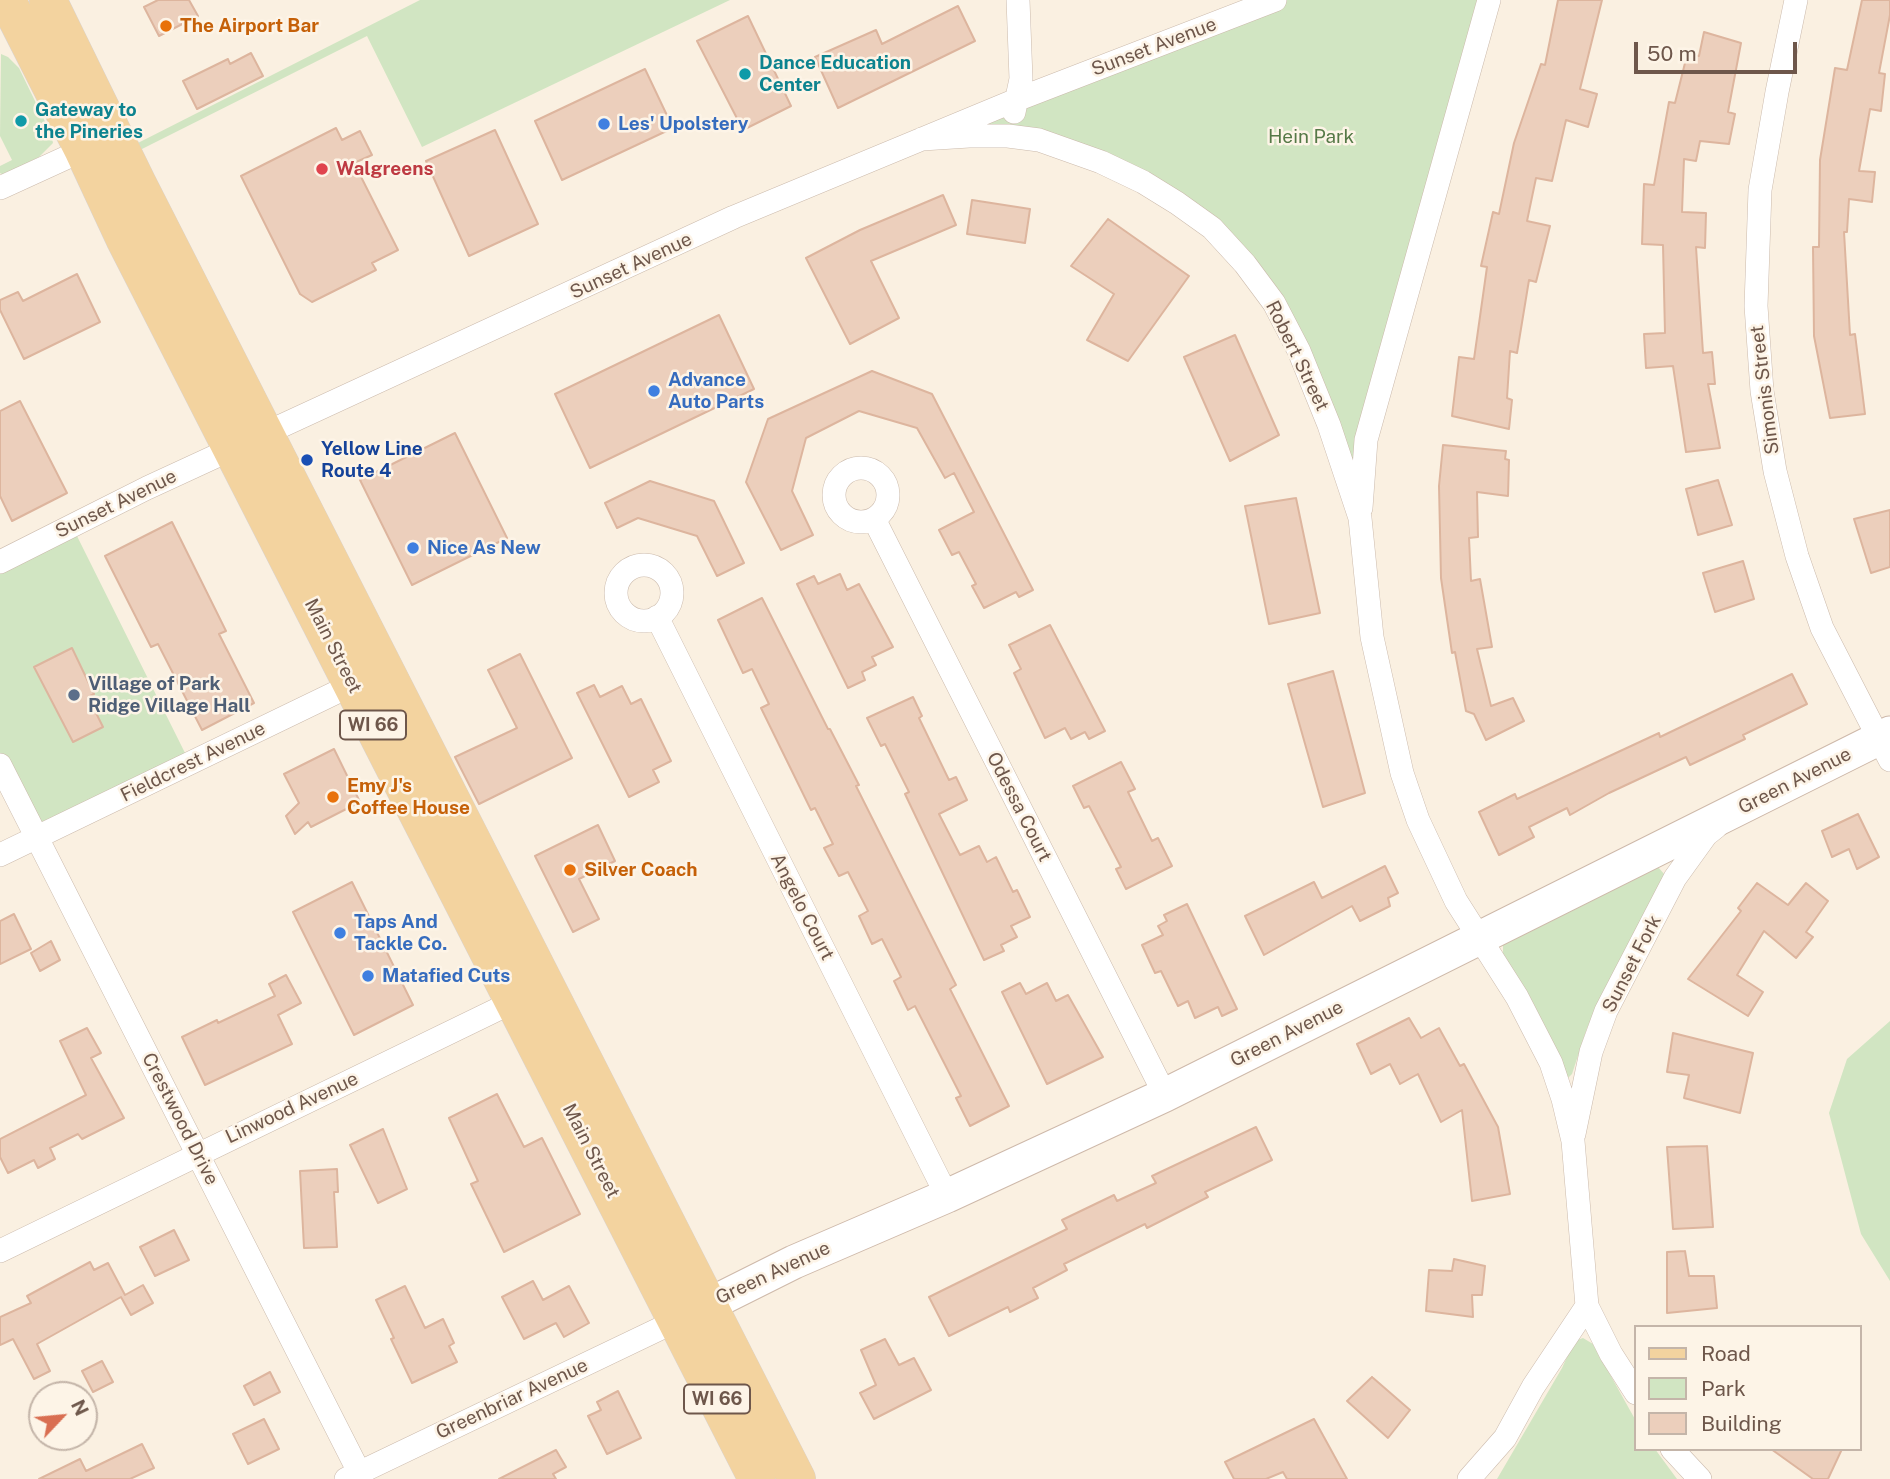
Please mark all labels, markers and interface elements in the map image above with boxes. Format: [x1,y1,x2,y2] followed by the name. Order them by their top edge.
[1088,13,1220,81] street label: Sunset Avenue
[180,15,319,37] place label: The Airport Bar
[158,18,174,34] marker: The Airport Bar
[1638,28,1801,72] scale bar
[1647,41,1697,66] text: 50 m
[759,52,911,96] place label: Dance Education Center
[737,66,753,82] marker: Dance Education Center
[35,99,143,143] place label: Gateway to the Pineries
[13,113,29,129] marker: Gateway to the Pineries
[618,113,748,135] place label: Les' Upolstery
[596,116,612,132] marker: Les' Upolstery
[1268,126,1354,148] park label: Hein Park
[336,158,433,180] place label: Walgreens
[314,161,330,177] marker: Walgreens
[566,228,696,304] street label: Sunset Avenue
[1260,297,1334,415] street label: Robert Street
[1746,324,1784,456] street label: Simonis Street
[668,369,764,413] place label: Advance Auto Parts
[646,383,662,399] marker: Advance Auto Parts
[321,438,423,482] place label: Yellow Line Route 4
[299,452,315,468] marker: Yellow Line Route 4
[52,465,180,543] street label: Sunset Avenue
[427,537,541,559] place label: Nice As New
[405,540,421,556] marker: Nice As New
[299,595,367,697] street label: Main Street
[88,673,251,717] place label: Village of Park Ridge Village Hall
[66,687,82,703] marker: Village of Park Ridge Village Hall
[340,710,406,740] road number: WI 66
[117,717,269,807] street label: Fieldcrest Avenue
[1735,743,1855,819] street label: Green Avenue
[982,749,1056,865] street label: Odessa Court
[347,775,470,819] place label: Emy J's Coffee House
[325,789,341,805] marker: Emy J's Coffee House
[765,850,839,964] street label: Angelo Court
[584,859,698,881] place label: Silver Coach
[562,862,578,878] marker: Silver Coach
[354,911,447,955] place label: Taps And Tackle Co.
[1598,911,1666,1017] street label: Sunset Fork
[332,925,348,941] marker: Taps And Tackle Co.
[382,965,510,987] place label: Matafied Cuts
[360,968,376,984] marker: Matafied Cuts
[1227,996,1347,1072] street label: Green Avenue
[137,1049,223,1189] street label: Crestwood Drive
[222,1067,362,1149] street label: Linwood Avenue
[557,1100,625,1202] street label: Main Street
[712,1237,834,1309] street label: Green Avenue
[1634,1325,1862,1451] legend
[1701,1341,1751,1366] text: Road
[432,1354,592,1444] street label: Greenbriar Avenue
[1701,1376,1746,1401] text: Park
[28,1381,98,1451] north arrow
[684,1384,750,1414] road number: WI 66
[67,1396,93,1419] text: N
[1701,1411,1782,1436] text: Building

